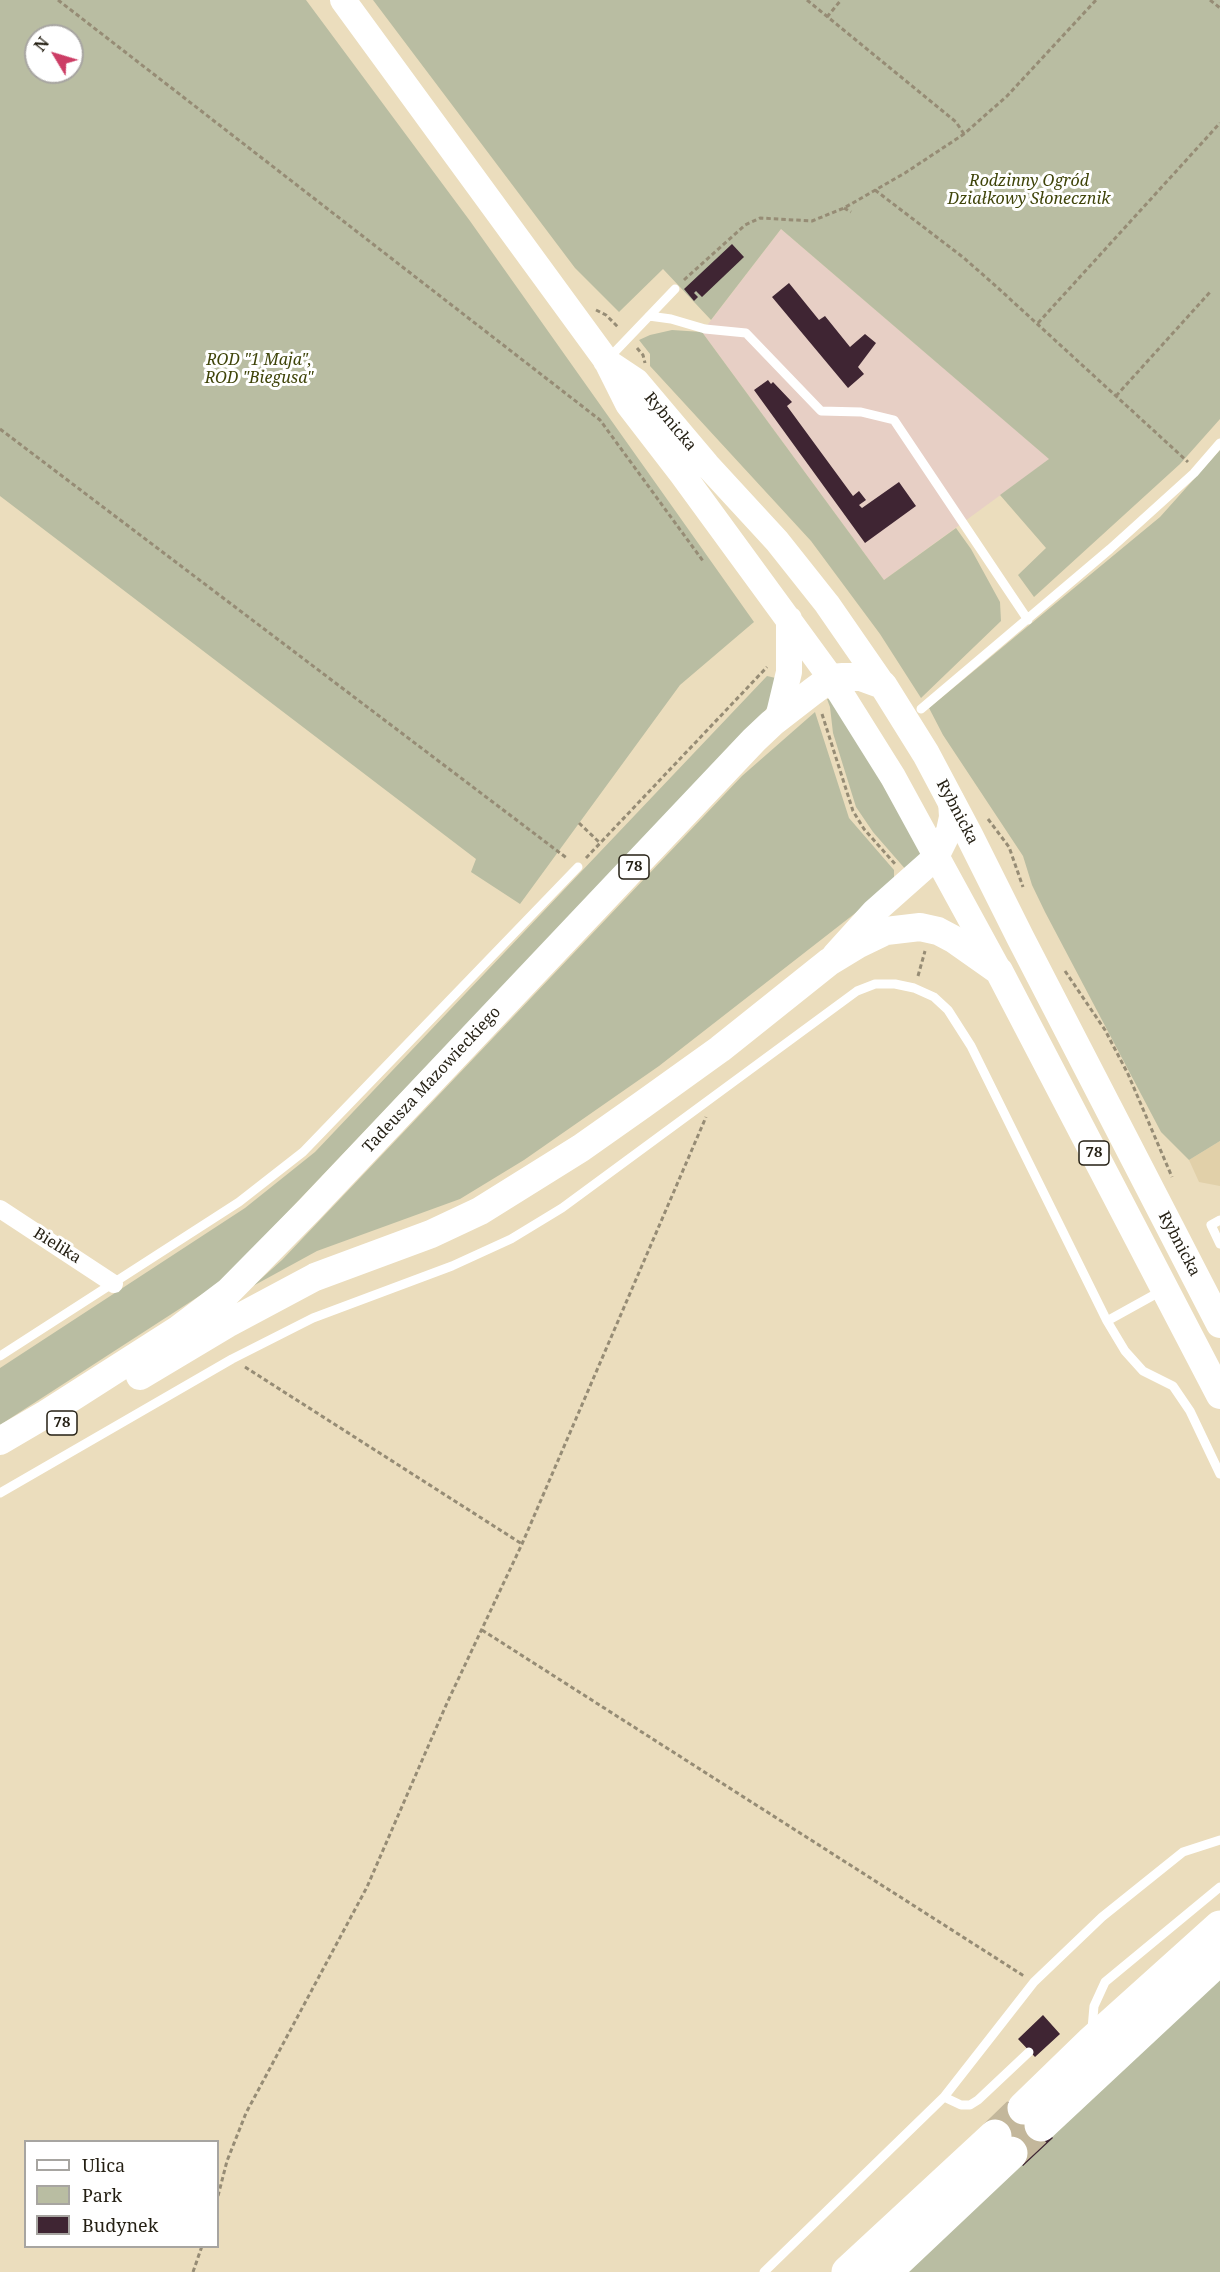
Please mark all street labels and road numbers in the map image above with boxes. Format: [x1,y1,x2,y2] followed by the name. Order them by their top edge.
[640,389,700,455] street label: Rybnicka
[932,776,982,848] street label: Rybnicka
[619,855,649,879] road number: 78
[359,1003,505,1157] street label: Tadeusza Mazowieckiego
[1079,1141,1109,1165] road number: 78
[1154,1208,1204,1280] street label: Rybnicka
[30,1224,84,1268] street label: Bielika
[47,1411,77,1435] road number: 78

